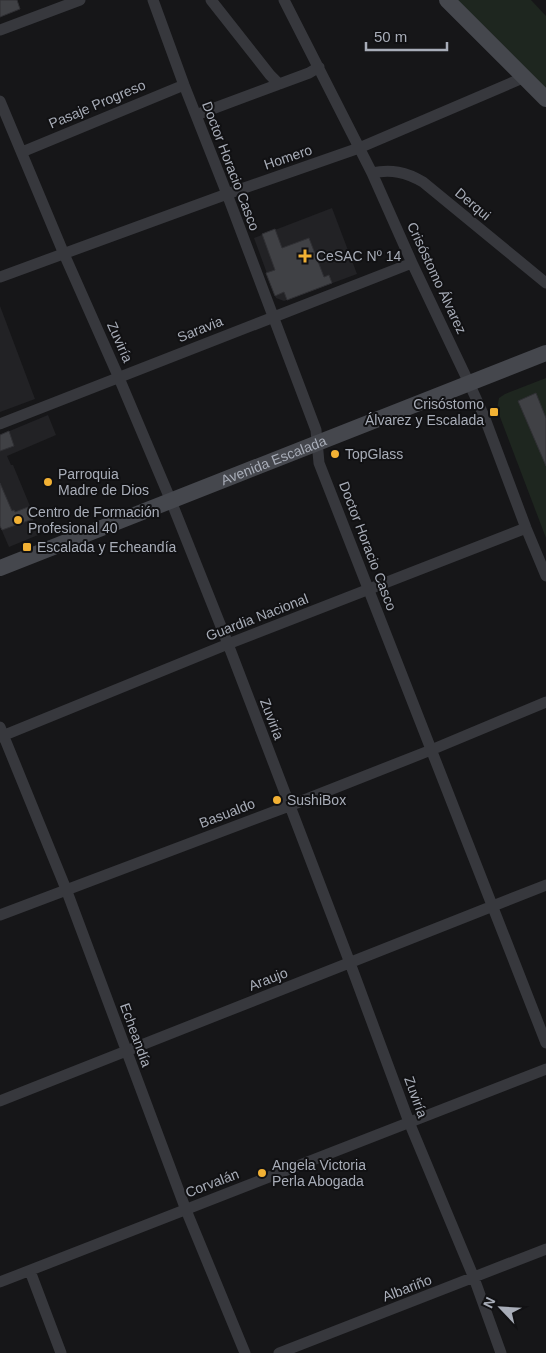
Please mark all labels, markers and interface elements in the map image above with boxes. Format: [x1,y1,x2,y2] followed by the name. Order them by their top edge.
[366,20,447,52] scale bar
[374,28,407,45] text: 50 m
[46,76,148,132] street label: Pasaje Progreso
[199,99,263,233] street label: Doctor Horacio Casco
[262,141,314,173] street label: Homero
[452,185,494,223] street label: Derqui
[404,220,470,336] street label: Crisóstomo Álvarez
[316,248,401,264] place label: CeSAC Nº 14
[298,249,312,263] marker: CeSAC Nº 14
[175,313,225,345] street label: Saravia
[104,319,136,365] street label: Zuviría
[365,396,484,428] place label: Crisóstomo Álvarez y Escalada
[488,406,500,418] marker: Crisóstomo Álvarez y Escalada
[219,432,329,488] street label: Avenida Escalada
[345,446,403,462] place label: TopGlass
[329,448,341,460] marker: TopGlass
[58,466,149,498] place label: Parroquia Madre de Dios
[42,476,54,488] marker: Parroquia Madre de Dios
[336,479,400,613] street label: Doctor Horacio Casco
[28,504,160,536] place label: Centro de Formación Profesional 40
[12,514,24,526] marker: Centro de Formación Profesional 40
[37,539,177,555] place label: Escalada y Echeandía
[21,541,33,553] marker: Escalada y Echeandía
[204,590,310,644] street label: Guardia Nacional
[257,696,287,742] street label: Zuviría
[287,792,346,808] place label: SushiBox
[271,794,283,806] marker: SushiBox
[197,795,257,831] street label: Basualdo
[246,964,290,994] street label: Araujo
[117,1001,155,1069] street label: Echeandía
[401,1074,431,1120] street label: Zuviría
[272,1157,366,1189] place label: Angela Victoria Perla Abogada
[183,1165,241,1201] street label: Corvalán
[256,1167,268,1179] marker: Angela Victoria Perla Abogada
[380,1271,434,1305] street label: Albariño
[476,1283,526,1333] north arrow
[480,1295,499,1310] text: N

